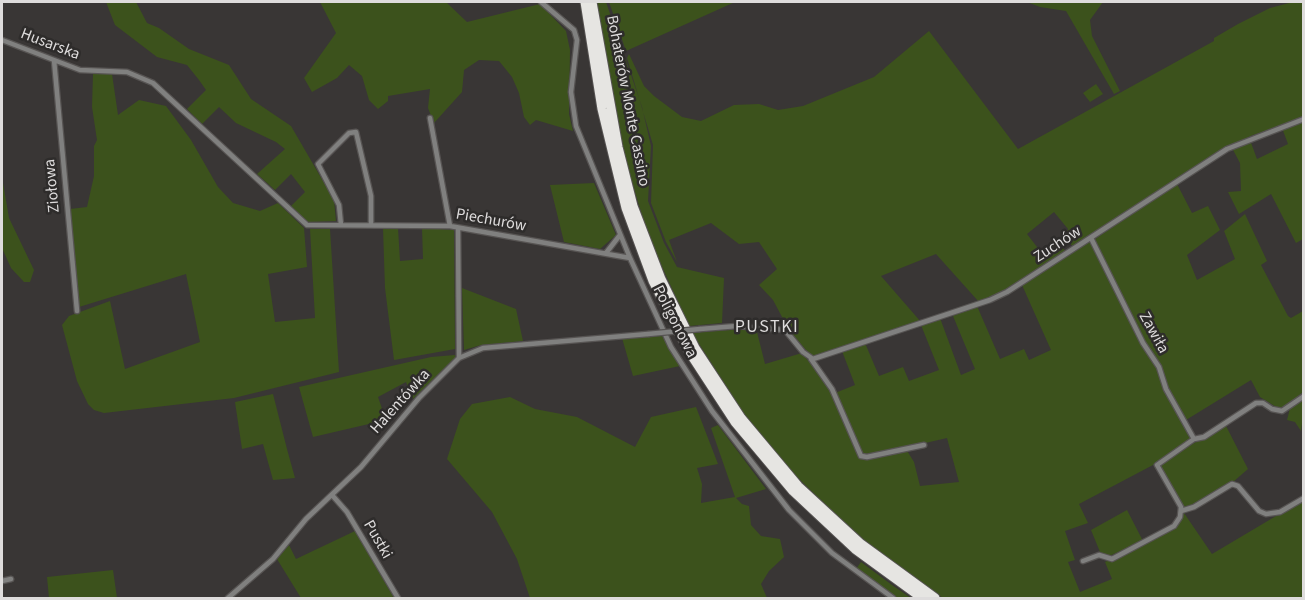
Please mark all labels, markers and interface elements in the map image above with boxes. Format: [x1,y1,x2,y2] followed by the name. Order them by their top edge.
[601,14,653,188] street label: Bohaterów Monte Cassino
[18,25,82,65] street label: Husarska
[41,158,65,214] street label: Ziołowa
[454,205,528,237] street label: Piechurów
[1031,222,1085,268] street label: Zuchów
[648,283,700,361] street label: Poligonowa
[1134,309,1172,357] street label: Zawiła
[735,317,799,339] district label: PUSTKI
[367,366,435,438] street label: Halentówka
[358,517,396,563] street label: Pustki

